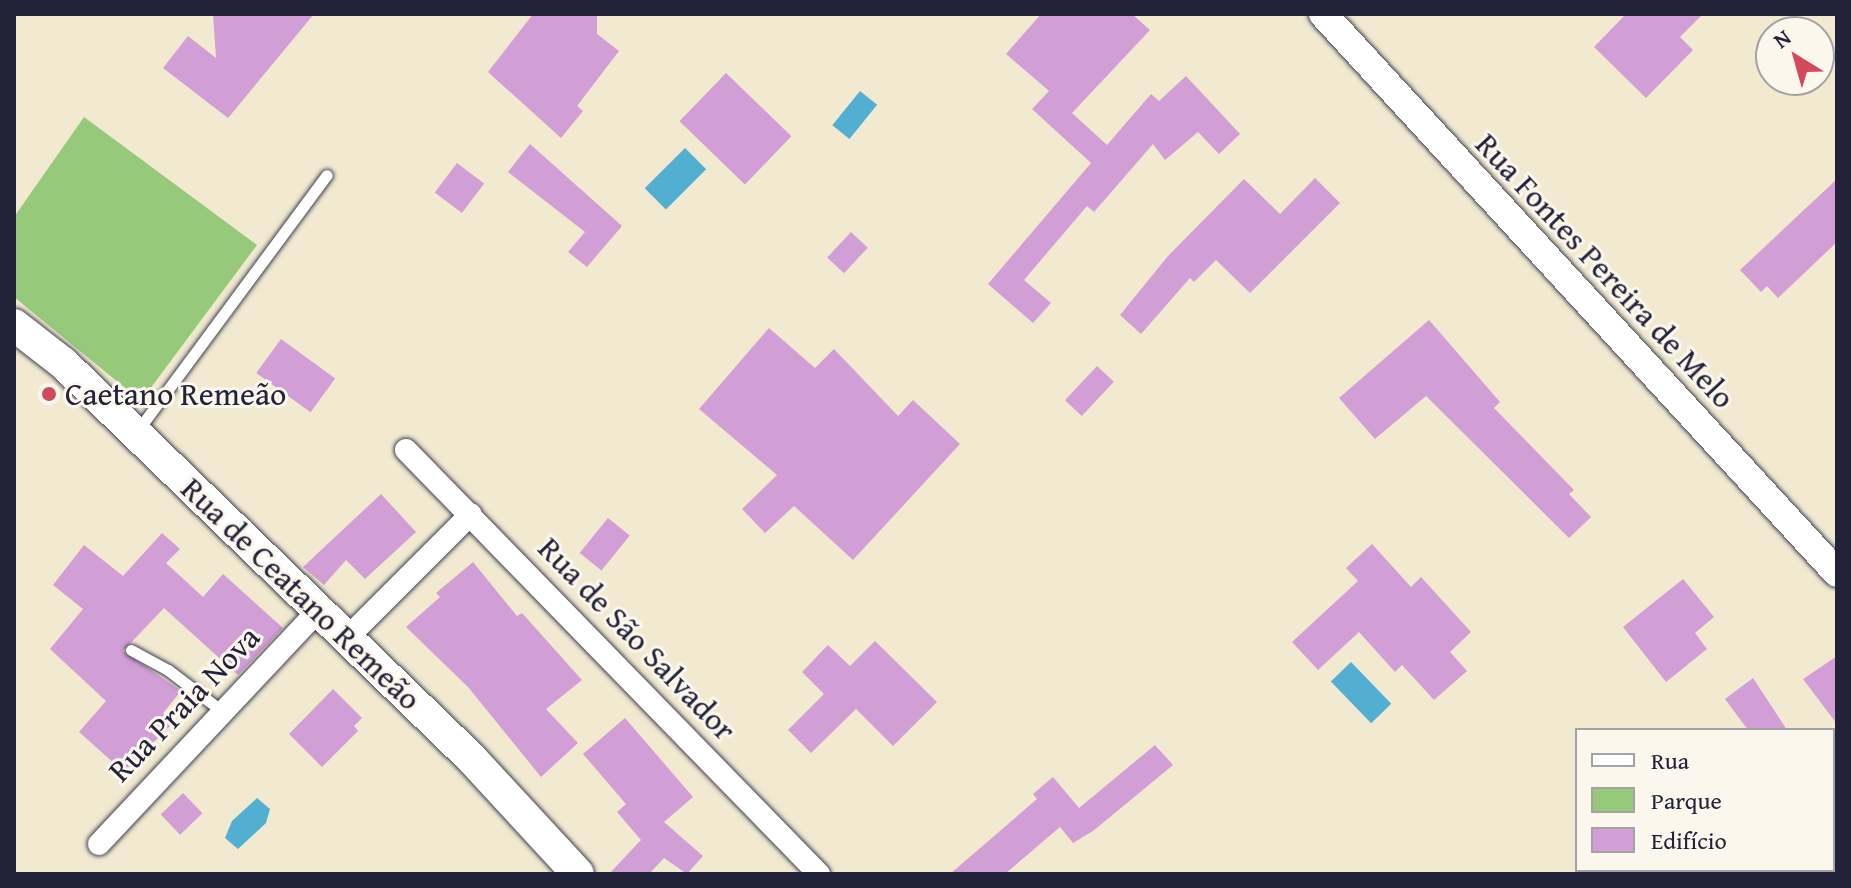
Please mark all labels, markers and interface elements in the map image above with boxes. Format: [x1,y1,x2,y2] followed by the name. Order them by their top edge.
[1755,16,1835,96] north arrow
[1766,21,1797,56] text: N
[1467,125,1743,417] street label: Rua Fontes Pereira de Melo
[65,375,286,413] place label: Caetano Remeão
[40,385,58,403] marker: Caetano Remeão
[173,470,429,718] street label: Rua de Ceatano Remeão
[530,529,744,749] street label: Rua de São Salvador
[100,618,268,790] street label: Rua Praia Nova
[1575,728,1835,872] legend
[1651,743,1689,778] text: Rua
[1651,783,1722,818] text: Parque
[1651,823,1727,858] text: Edifício

